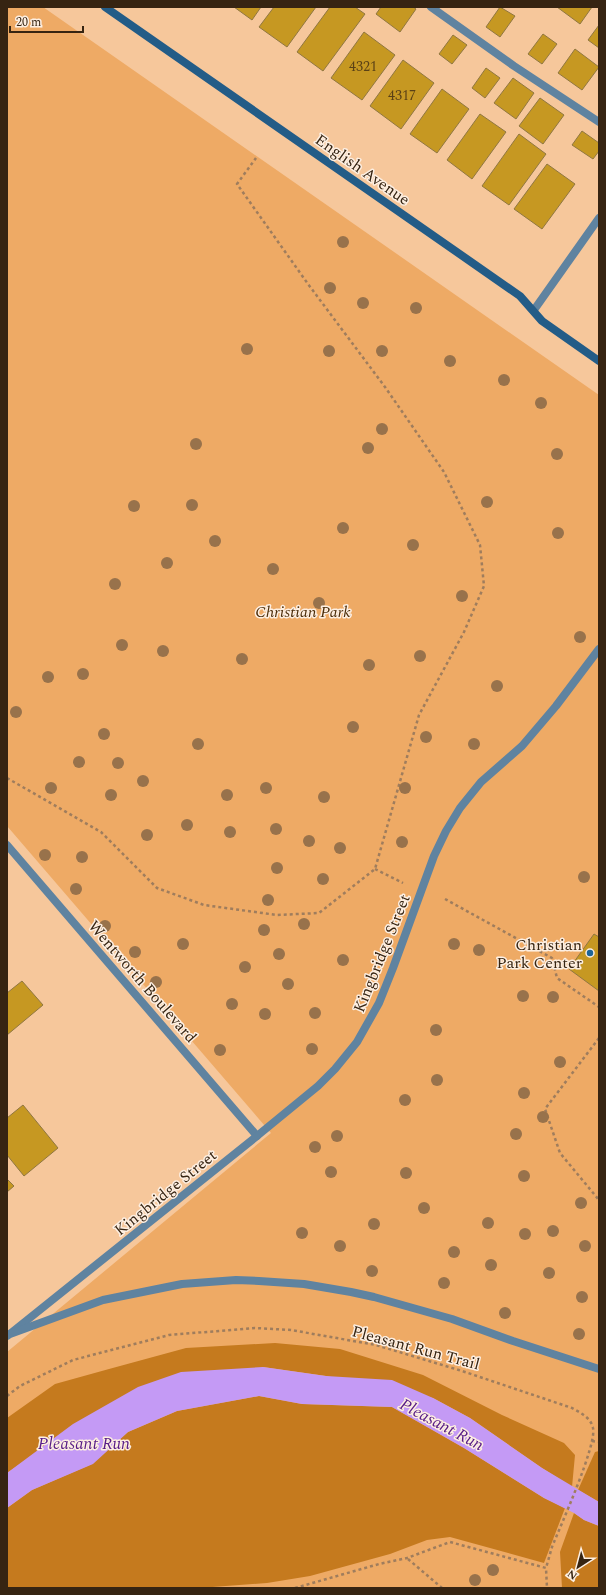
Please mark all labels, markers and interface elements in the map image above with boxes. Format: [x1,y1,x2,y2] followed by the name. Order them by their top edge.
[10,8,83,34] scale bar
[16,13,41,32] text: 20 m
[349,56,377,77] house number: 4321
[388,85,416,106] house number: 4317
[310,128,415,211] street label: English Avenue
[255,600,351,624] park label: Christian Park
[347,890,417,1016] street label: Kingbridge Street
[82,915,202,1048] street label: Wentworth Boulevard
[497,933,582,975] place label: Christian Park Center
[585,948,595,958] marker: Christian Park Center
[109,1144,222,1242] street label: Kingbridge Street
[349,1319,482,1377] street label: Pleasant Run Trail
[395,1392,488,1458] water label: Pleasant Run
[38,1431,130,1457] water label: Pleasant Run
[558,1547,598,1587] north arrow
[564,1565,581,1584] text: N

